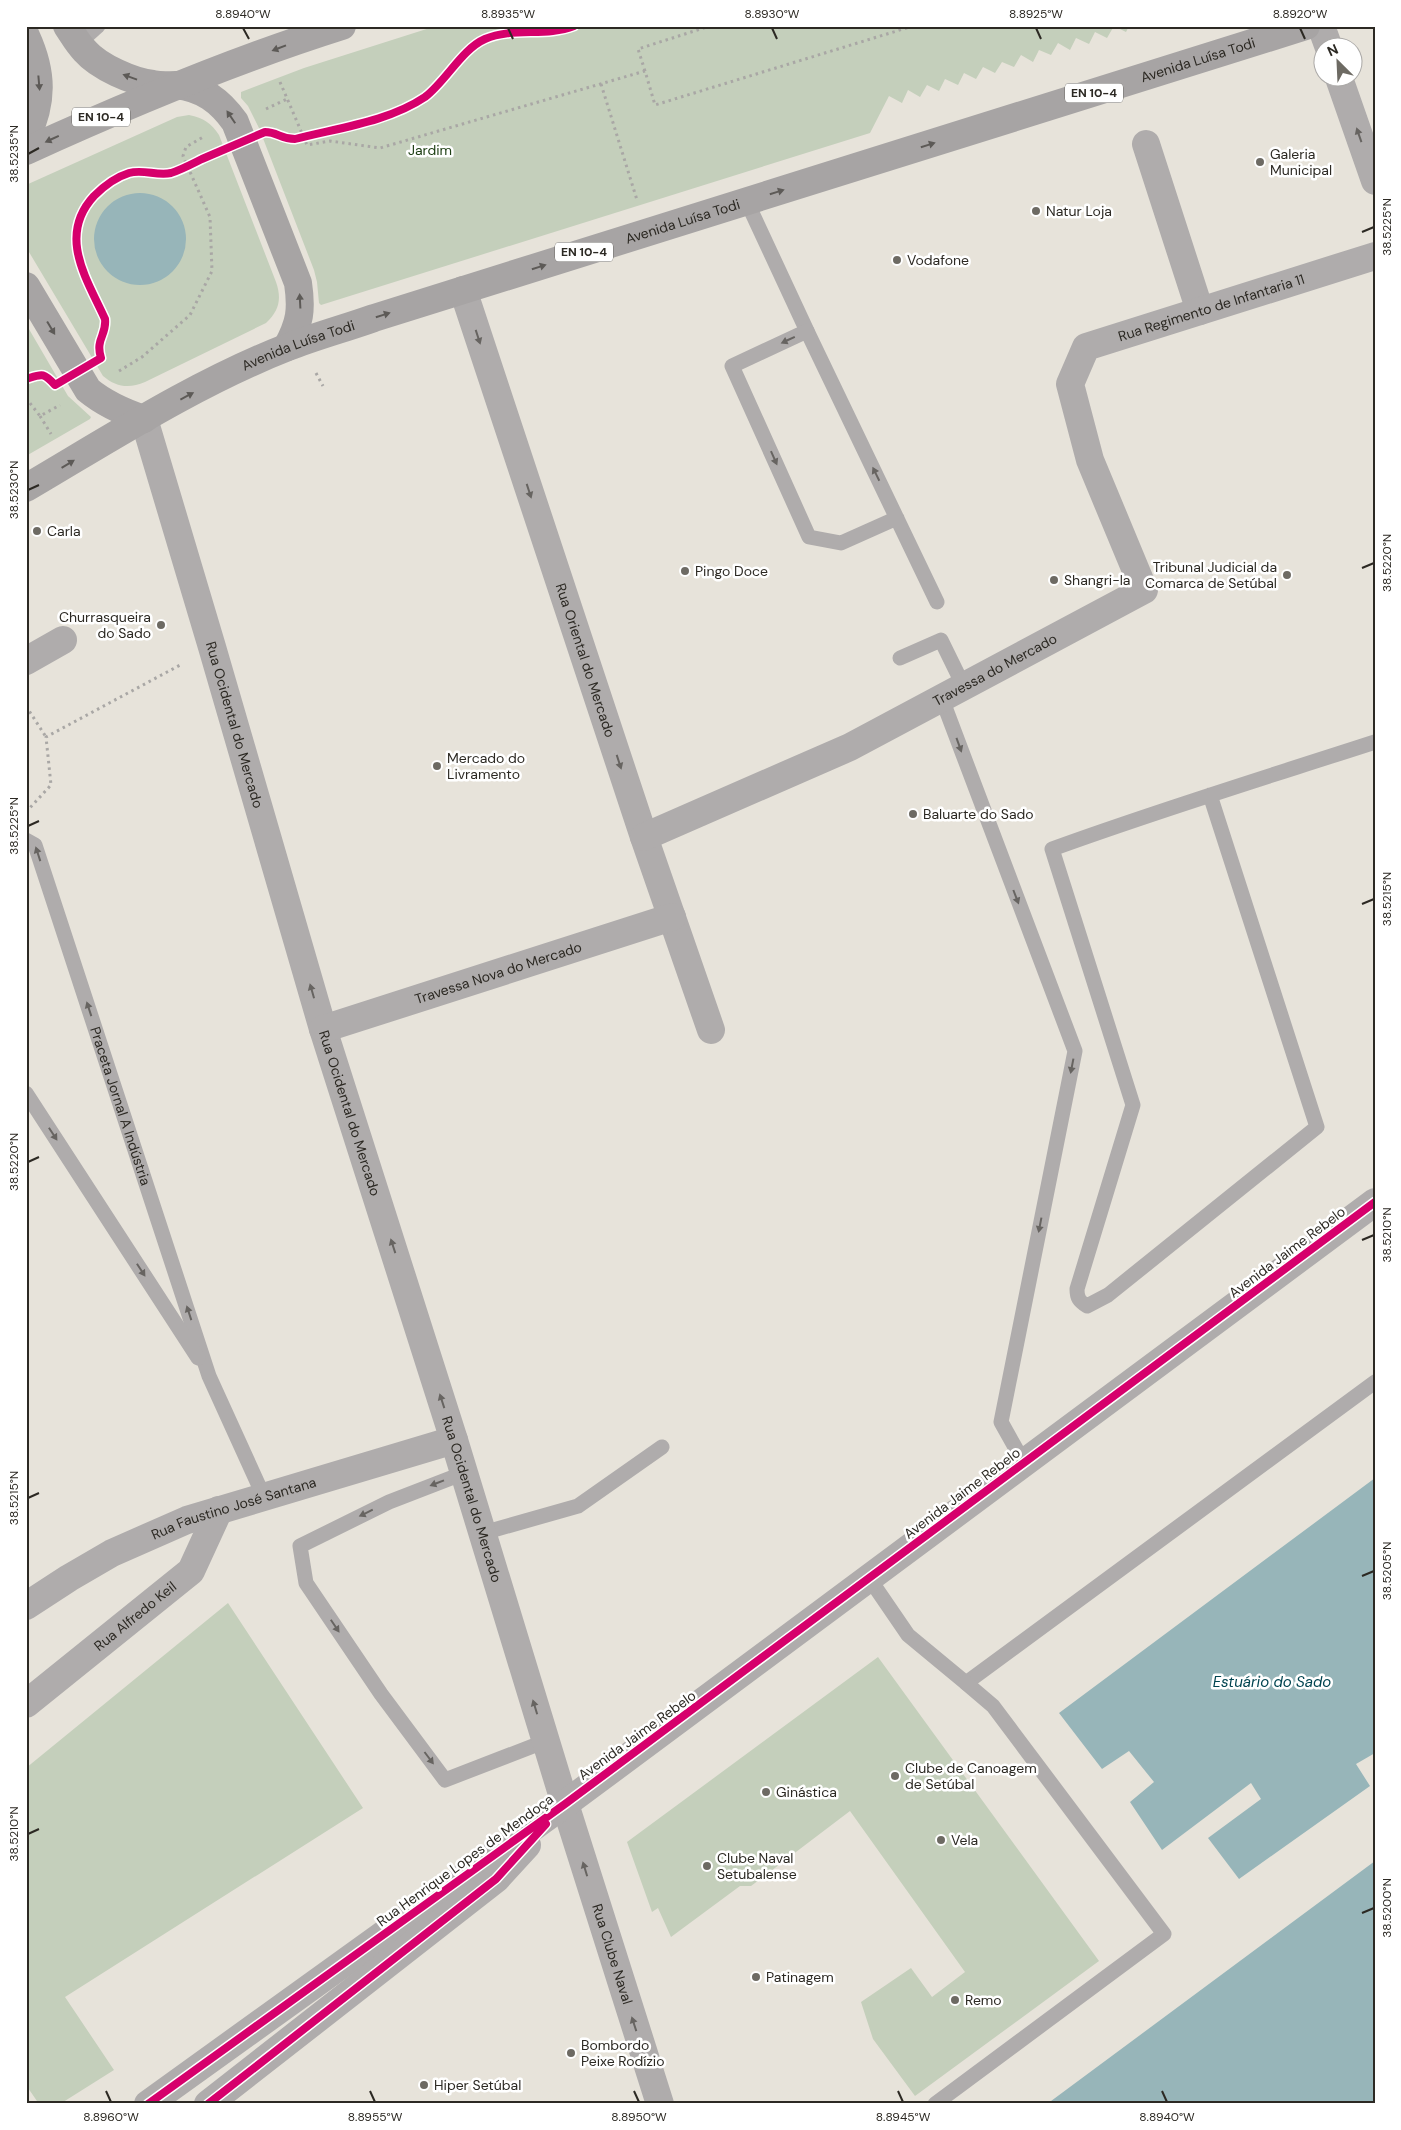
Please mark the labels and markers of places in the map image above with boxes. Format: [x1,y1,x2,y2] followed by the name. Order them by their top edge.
[1270,145,1332,179] place label: Galeria Municipal
[1254,156,1266,168] marker: Galeria Municipal
[1046,202,1112,220] place label: Natur Loja
[1030,205,1042,217] marker: Natur Loja
[907,251,969,269] place label: Vodafone
[891,254,903,266] marker: Vodafone
[47,522,81,540] place label: Carla
[31,525,43,537] marker: Carla
[1145,558,1277,592] place label: Tribunal Judicial da Comarca de Setúbal
[695,562,768,580] place label: Pingo Doce
[679,565,691,577] marker: Pingo Doce
[1281,569,1293,581] marker: Tribunal Judicial da Comarca de Setúbal
[1064,571,1131,589] place label: Shangri-la
[1048,574,1060,586] marker: Shangri-la
[59,608,151,642] place label: Churrasqueira do Sado
[155,619,167,631] marker: Churrasqueira do Sado
[447,749,525,783] place label: Mercado do Livramento
[431,760,443,772] marker: Mercado do Livramento
[923,805,1034,823] place label: Baluarte do Sado
[907,808,919,820] marker: Baluarte do Sado
[905,1759,1037,1793] place label: Clube de Canoagem de Setúbal
[889,1770,901,1782] marker: Clube de Canoagem de Setúbal
[776,1783,837,1801] place label: Ginástica
[760,1786,772,1798] marker: Ginástica
[951,1831,978,1849] place label: Vela
[935,1834,947,1846] marker: Vela
[717,1849,797,1883] place label: Clube Naval Setubalense
[701,1860,713,1872] marker: Clube Naval Setubalense
[766,1968,834,1986] place label: Patinagem
[750,1971,762,1983] marker: Patinagem
[965,1991,1002,2009] place label: Remo
[949,1994,961,2006] marker: Remo
[581,2036,665,2070] place label: Bombordo Peixe Rodízio
[565,2047,577,2059] marker: Bombordo Peixe Rodízio
[434,2076,521,2094] place label: Hiper Setúbal
[418,2079,430,2091] marker: Hiper Setúbal

